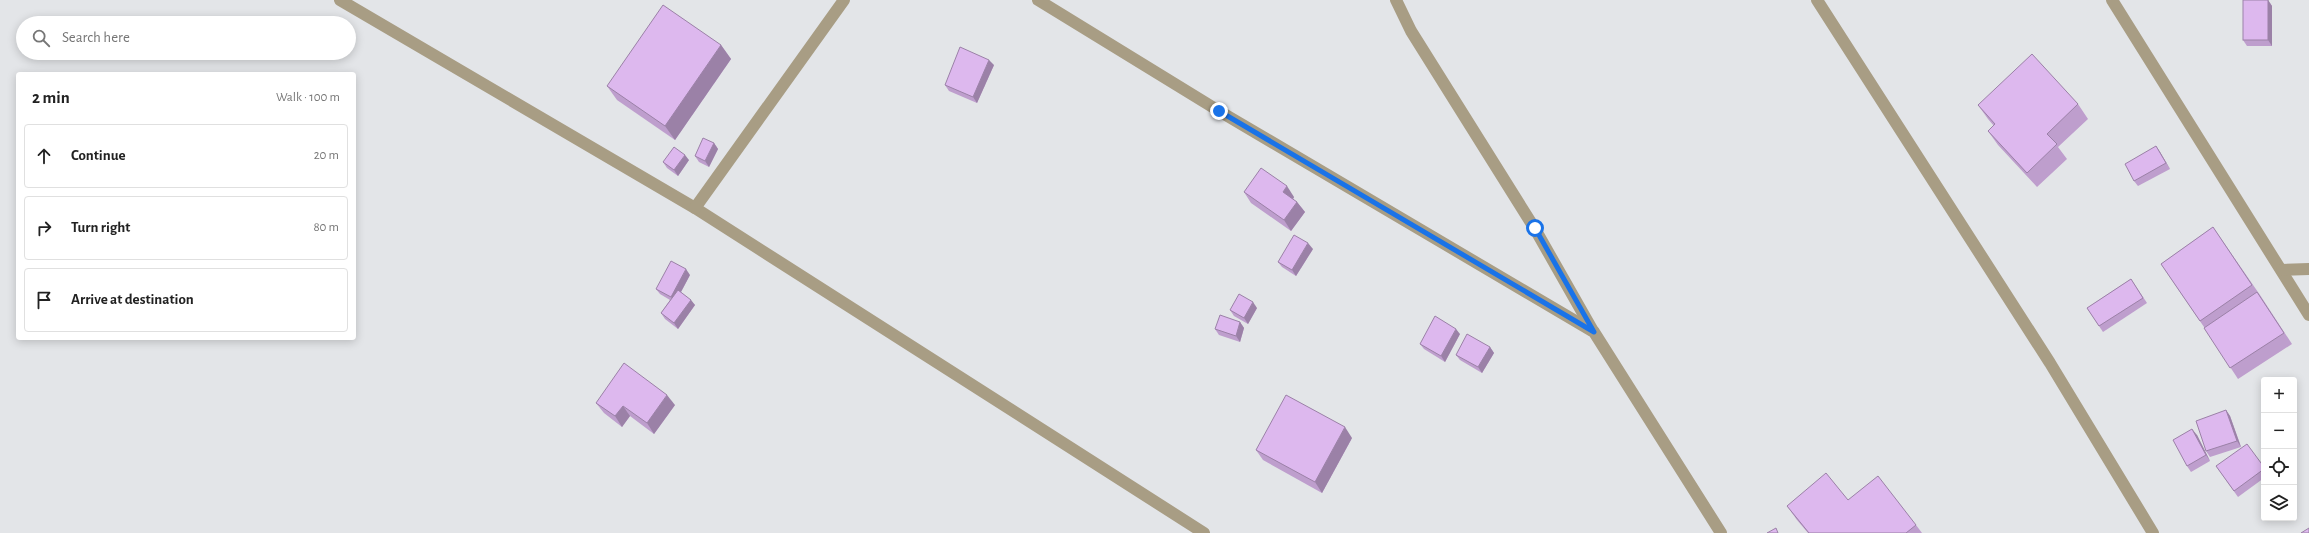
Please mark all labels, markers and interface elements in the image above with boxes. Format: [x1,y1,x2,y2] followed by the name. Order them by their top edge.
[16,16,356,60] search box
[30,27,52,49] icon: search
[62,30,130,45] text: Search here
[32,89,70,106] text: 2 min
[276,91,340,104] text: Walk · 100 m
[1210,102,1228,120] route end
[33,145,55,167] icon: ahead
[71,148,126,163] text: Continue
[314,149,339,162] text: 20 m
[33,217,55,239] icon: right
[1526,219,1544,237] route start
[71,220,130,235] text: Turn right
[313,221,339,234] text: 80 m
[33,289,55,311] icon: arrive
[71,292,194,307] text: Arrive at destination
[2261,377,2297,521] map controls
[2261,377,2297,413] button: +
[2261,413,2297,449] button: −
[2261,449,2297,485] button: locate
[2261,485,2297,521] button: layers

